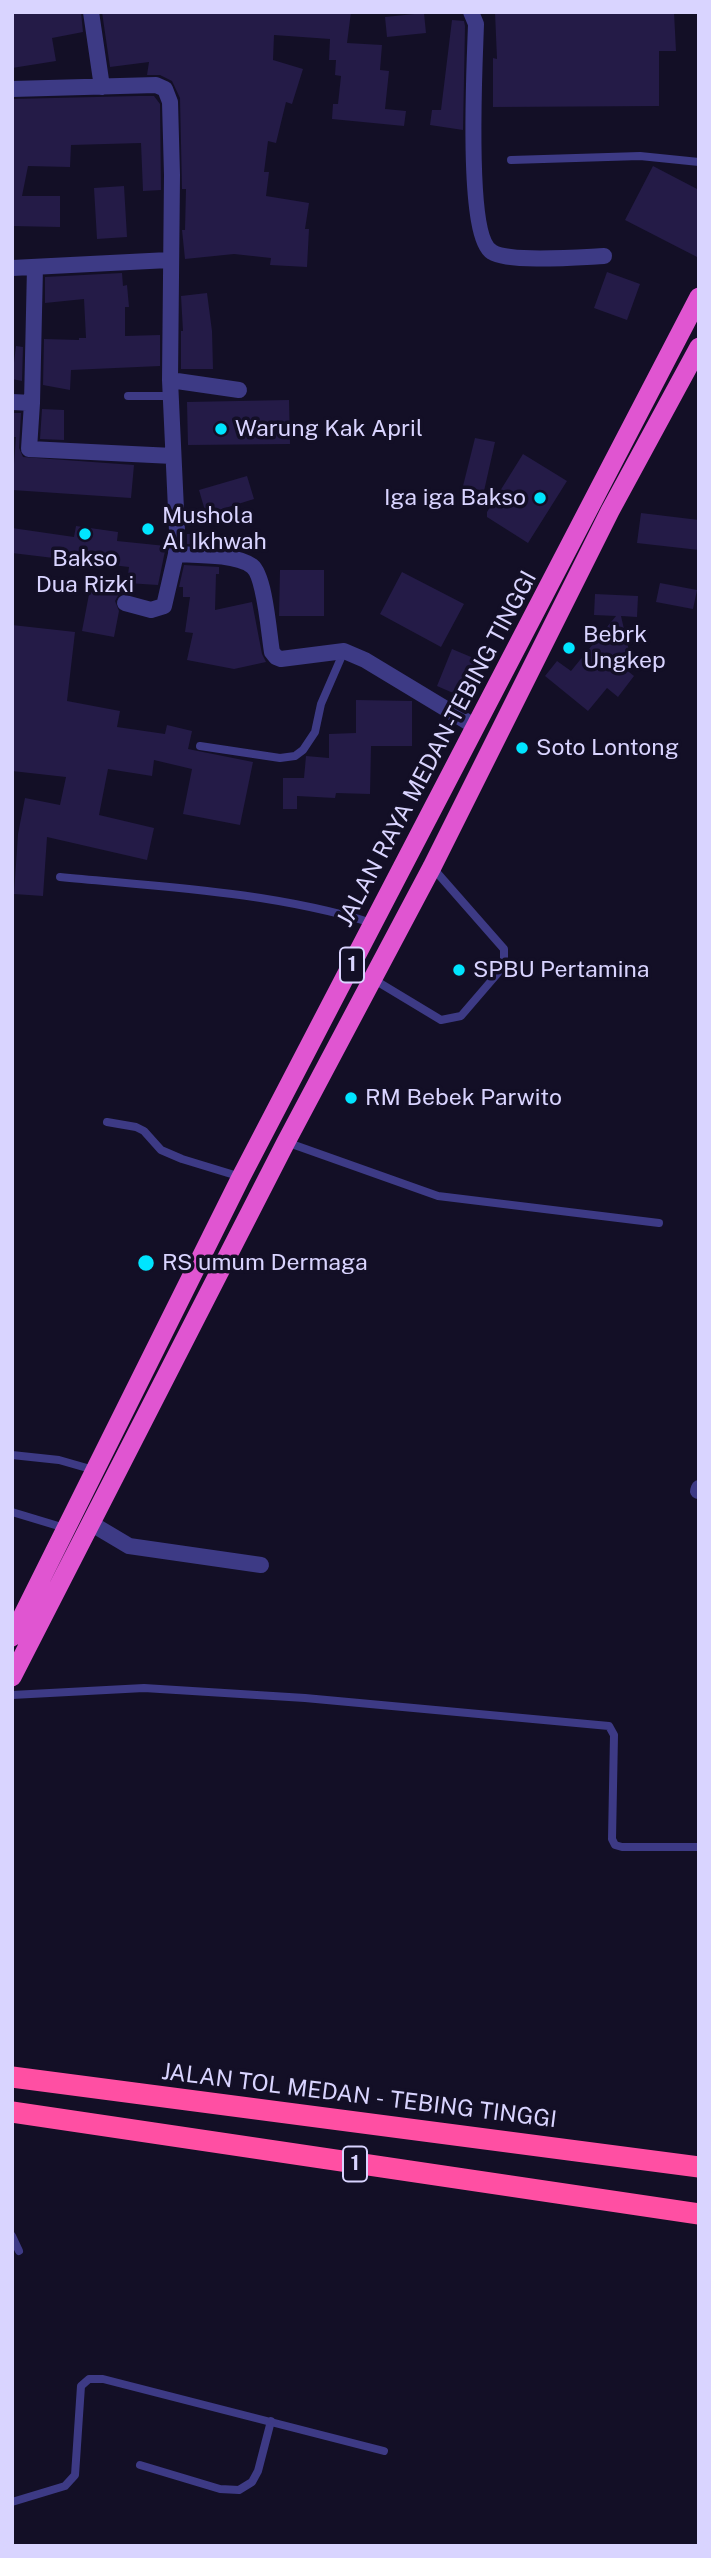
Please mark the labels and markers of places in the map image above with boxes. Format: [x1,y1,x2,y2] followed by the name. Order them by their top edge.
[235,415,423,443] place label: Warung Kak April
[213,421,229,437] marker: Warung Kak April
[384,484,526,512] place label: Iga iga Bakso
[532,490,548,506] marker: Iga iga Bakso
[162,502,267,556] place label: Mushola Al Ikhwah
[140,521,156,537] marker: Mushola Al Ikhwah
[77,526,93,542] marker: Bakso Dua Rizki
[36,545,134,599] place label: Bakso Dua Rizki
[583,621,666,675] place label: Bebrk Ungkep
[561,640,577,656] marker: Bebrk Ungkep
[536,734,679,762] place label: Soto Lontong
[514,740,530,756] marker: Soto Lontong
[473,956,650,984] place label: SPBU Pertamina
[451,962,467,978] marker: SPBU Pertamina
[365,1084,562,1112] place label: RM Bebek Parwito
[343,1090,359,1106] marker: RM Bebek Parwito
[162,1249,368,1277] place label: RS umum Dermaga
[136,1253,156,1273] marker: RS umum Dermaga

